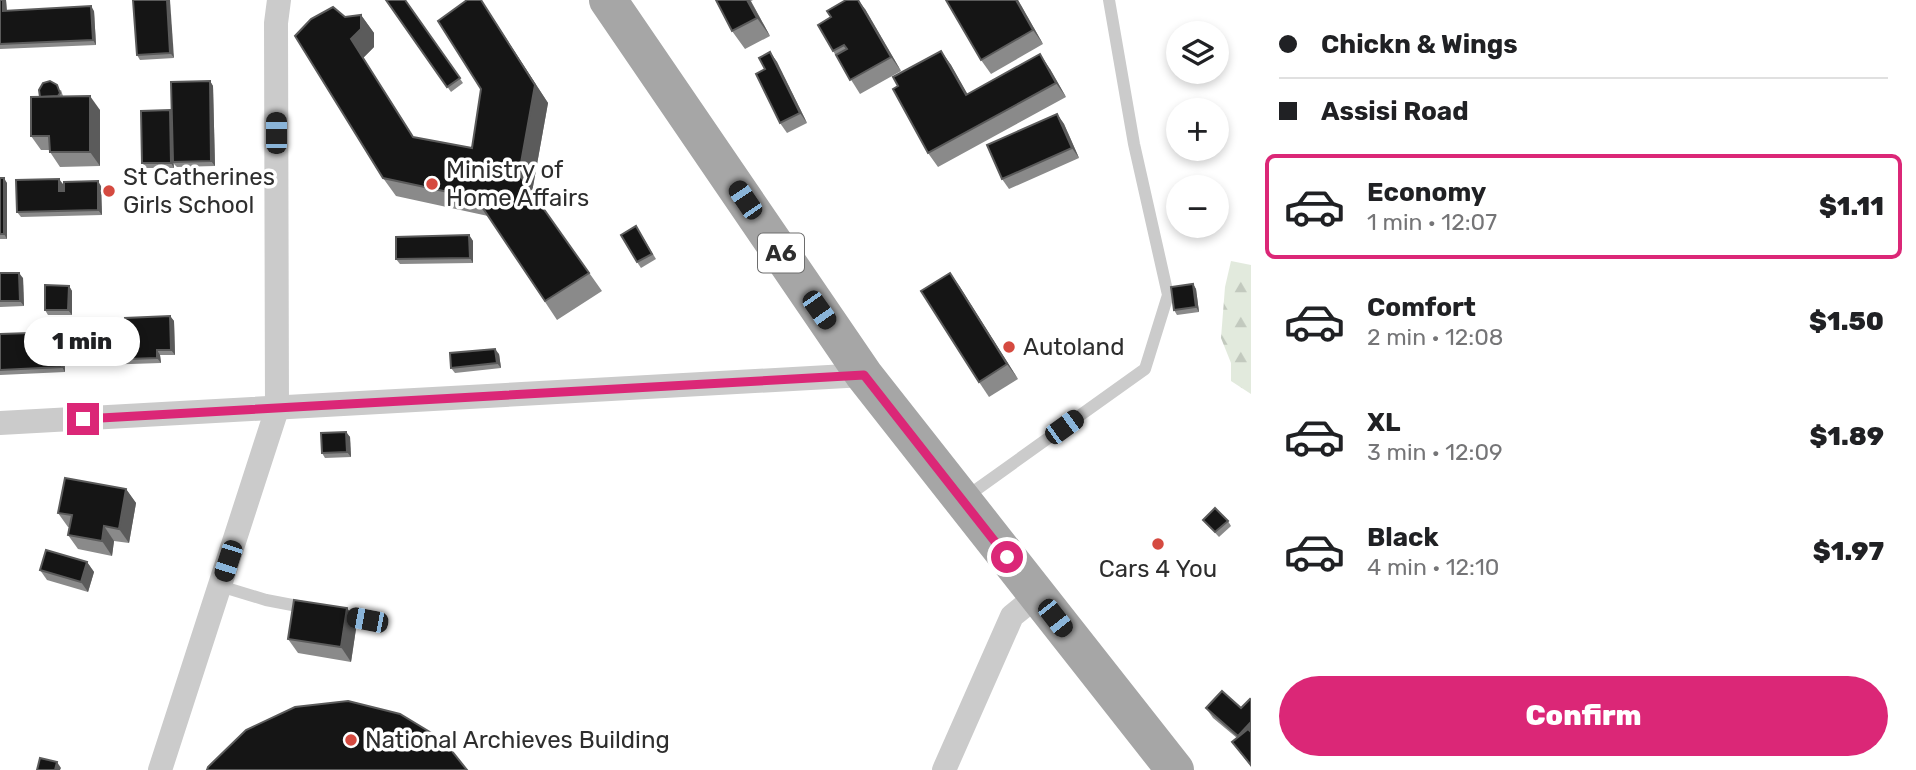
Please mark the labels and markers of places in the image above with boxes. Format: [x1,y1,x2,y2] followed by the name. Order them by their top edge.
[446,156,589,212] place label: Ministry of Home Affairs
[123,163,275,219] place label: St Catherines Girls School
[424,176,440,192] marker: Ministry of Home Affairs
[101,183,117,199] marker: St Catherines Girls School
[1023,333,1124,361] place label: Autoland
[1001,339,1017,355] marker: Autoland
[1150,536,1166,552] marker: Cars 4 You
[1099,555,1217,583] place label: Cars 4 You
[365,726,670,754] place label: National Archieves Building
[343,732,359,748] marker: National Archieves Building

